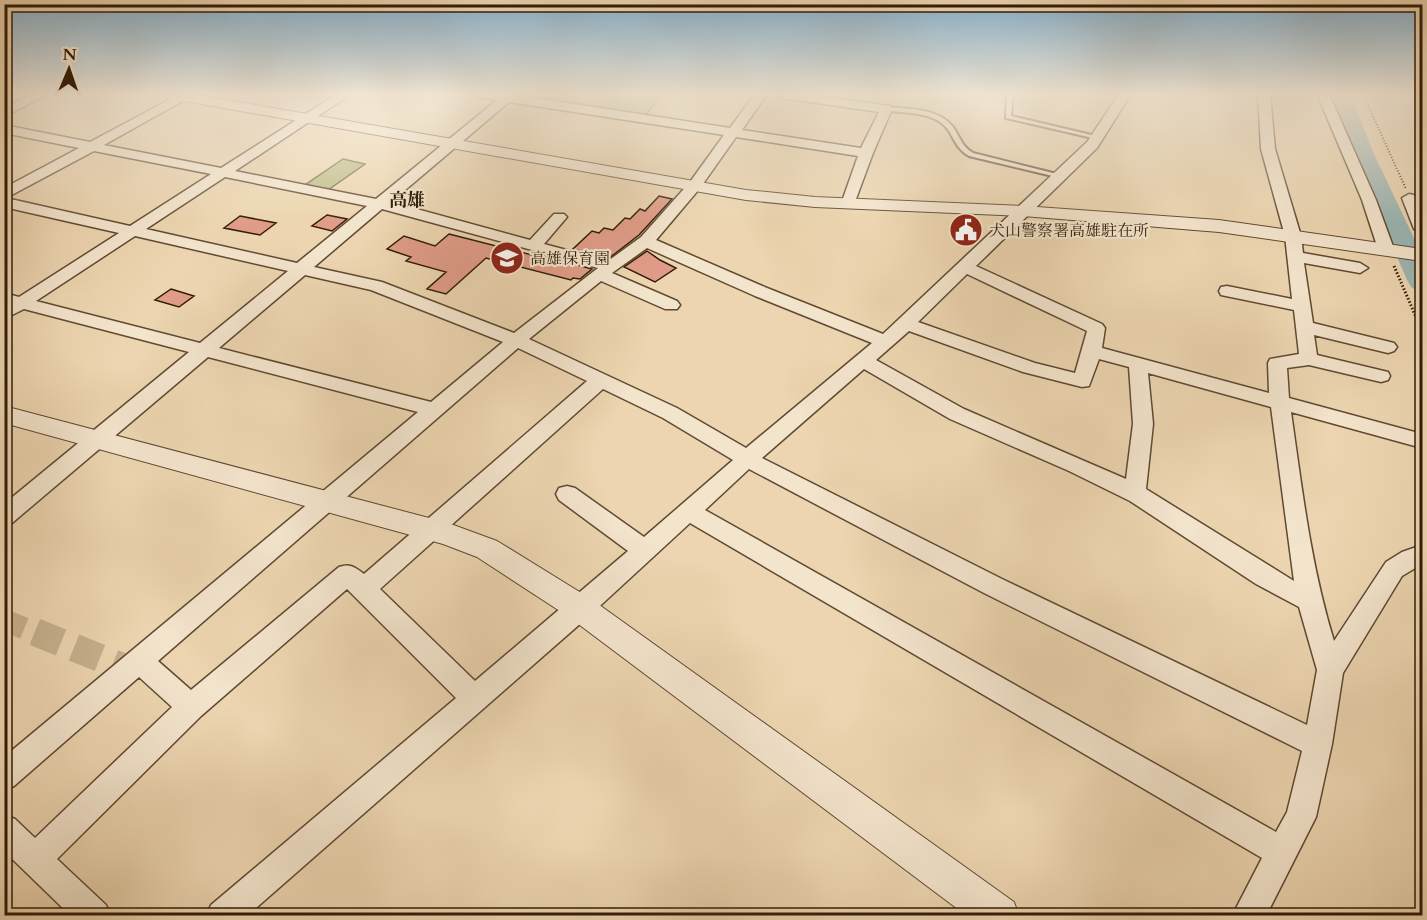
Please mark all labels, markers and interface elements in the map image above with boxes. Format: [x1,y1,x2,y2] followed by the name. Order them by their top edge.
[39,39,99,99] north arrow
[62,44,77,66] text: N
[389,188,425,213] district label: 高雄
[948,212,984,248] public building icon: 犬山警察署高雄駐在所
[989,220,1149,242] place label: 犬山警察署高雄駐在所
[489,240,525,276] school or university icon: 高雄保育園
[530,248,610,270] place label: 高雄保育園

